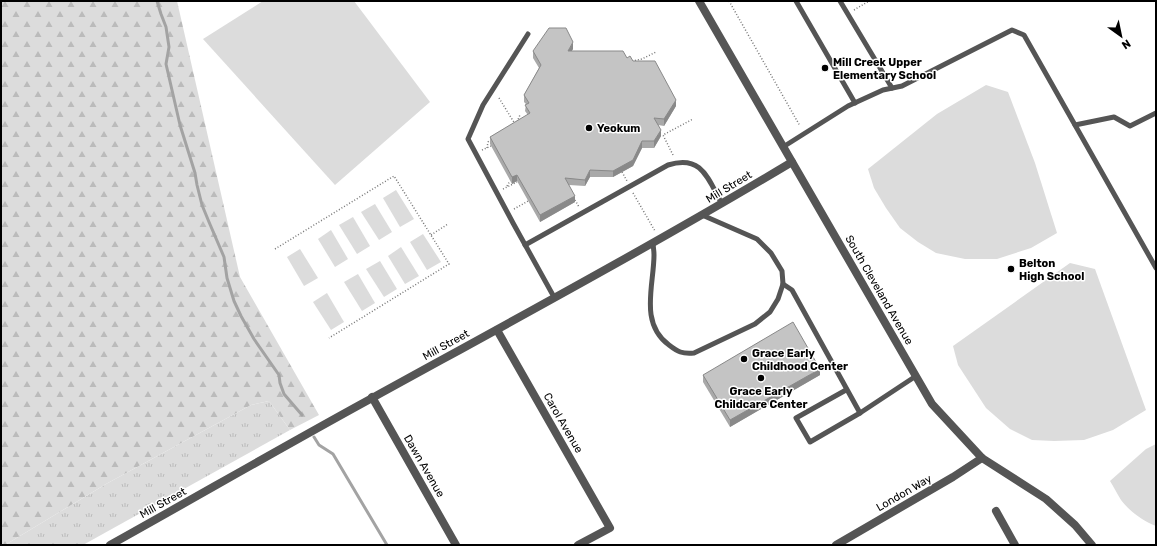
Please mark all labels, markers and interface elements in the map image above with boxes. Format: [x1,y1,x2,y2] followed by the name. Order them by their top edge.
[1101,16,1141,56] north arrow
[1119,36,1133,52] text: N
[833,56,936,82] place label: Mill Creek Upper Elementary School
[820,63,830,73] marker: Mill Creek Upper Elementary School
[597,122,640,135] place label: Yeokum
[584,123,594,133] marker: Yeokum
[704,168,755,206] street label: Mill Street
[842,233,916,347] street label: South Cleveland Avenue
[1019,257,1084,283] place label: Belton High School
[1006,264,1016,274] marker: Belton High School
[420,327,472,363] street label: Mill Street
[752,347,848,373] place label: Grace Early Childhood Center
[739,354,749,364] marker: Grace Early Childhood Center
[756,373,766,383] marker: Grace Early Childcare Center
[715,385,807,411] place label: Grace Early Childcare Center
[541,391,585,455] street label: Carol Avenue
[401,432,447,500] street label: Dawn Avenue
[874,472,934,514] street label: London Way
[137,485,189,521] street label: Mill Street

